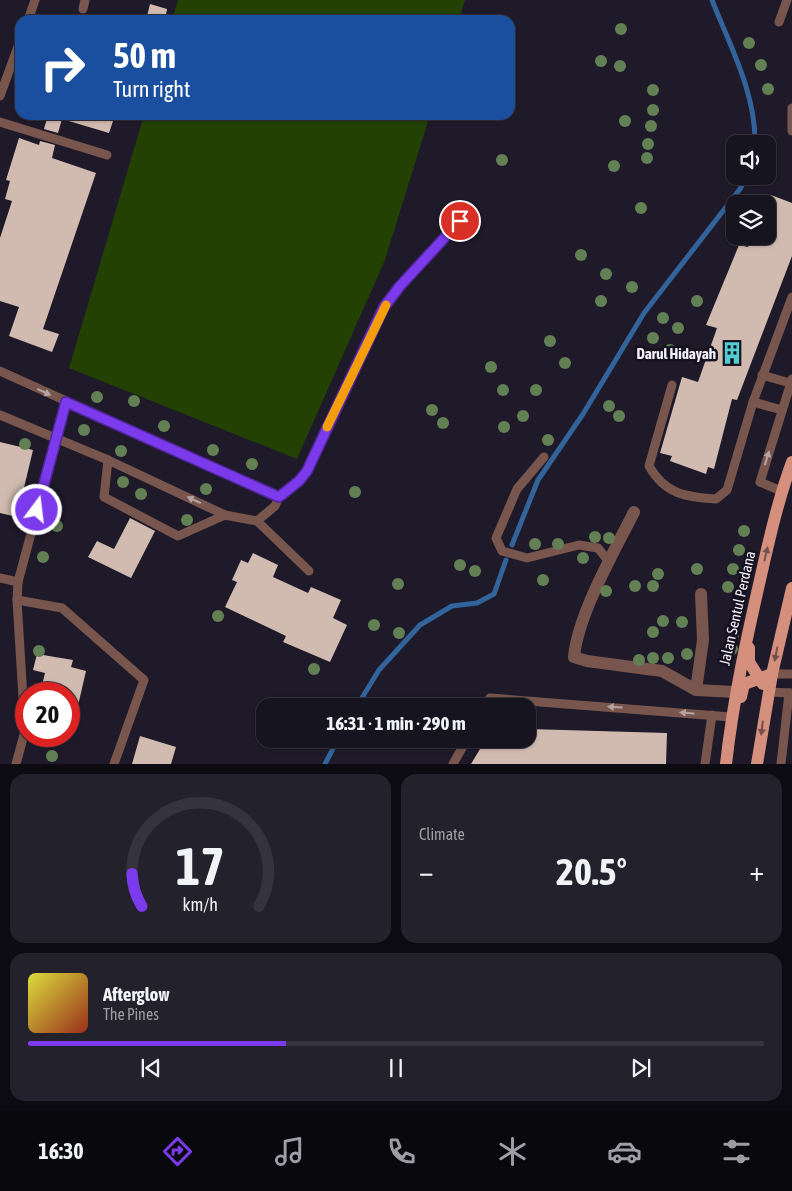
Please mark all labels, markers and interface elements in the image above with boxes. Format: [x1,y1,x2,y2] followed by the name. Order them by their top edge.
[30,35,95,100] icon: right
[113,35,176,75] text: 50 m
[113,76,190,102] text: Turn right
[726,135,776,245] map controls
[726,135,776,185] button: sound
[726,195,776,245] button: layers
[439,200,481,242] pin
[446,207,474,235] icon: arrive
[719,340,745,366] building icon: Darul Hidayah
[636,345,716,362] place label: Darul Hidayah
[37,388,51,396] one-way arrow
[764,450,772,465] one-way arrow
[10,483,62,535] position arrow
[187,496,201,504] one-way arrow
[762,547,770,562] one-way arrow
[716,549,758,667] street label: Jalan Sentul Perdana
[771,647,779,663] one-way arrow
[15,682,80,747] speed limit sign: 20
[606,702,622,710] one-way arrow
[679,709,695,717] one-way arrow
[326,712,466,734] text: 16:31 · 1 min · 290 m
[758,720,766,736] one-way arrow
[419,825,465,843] text: Climate
[176,836,225,896] text: 17
[556,850,627,893] text: 20.5°
[419,855,434,887] text: −
[749,855,764,887] text: +
[183,894,218,915] text: km/h
[103,983,170,1005] text: Afterglow
[103,1005,159,1023] text: The Pines
[137,1054,165,1082] icon: previous
[382,1054,410,1082] icon: pause
[627,1054,655,1082] icon: next
[160,1134,195,1169] icon: directions
[272,1134,307,1169] icon: music
[384,1134,419,1169] icon: phone
[495,1134,530,1169] icon: climate
[607,1134,642,1169] icon: car
[719,1134,754,1169] icon: filters
[38,1138,84,1164] text: 16:30

